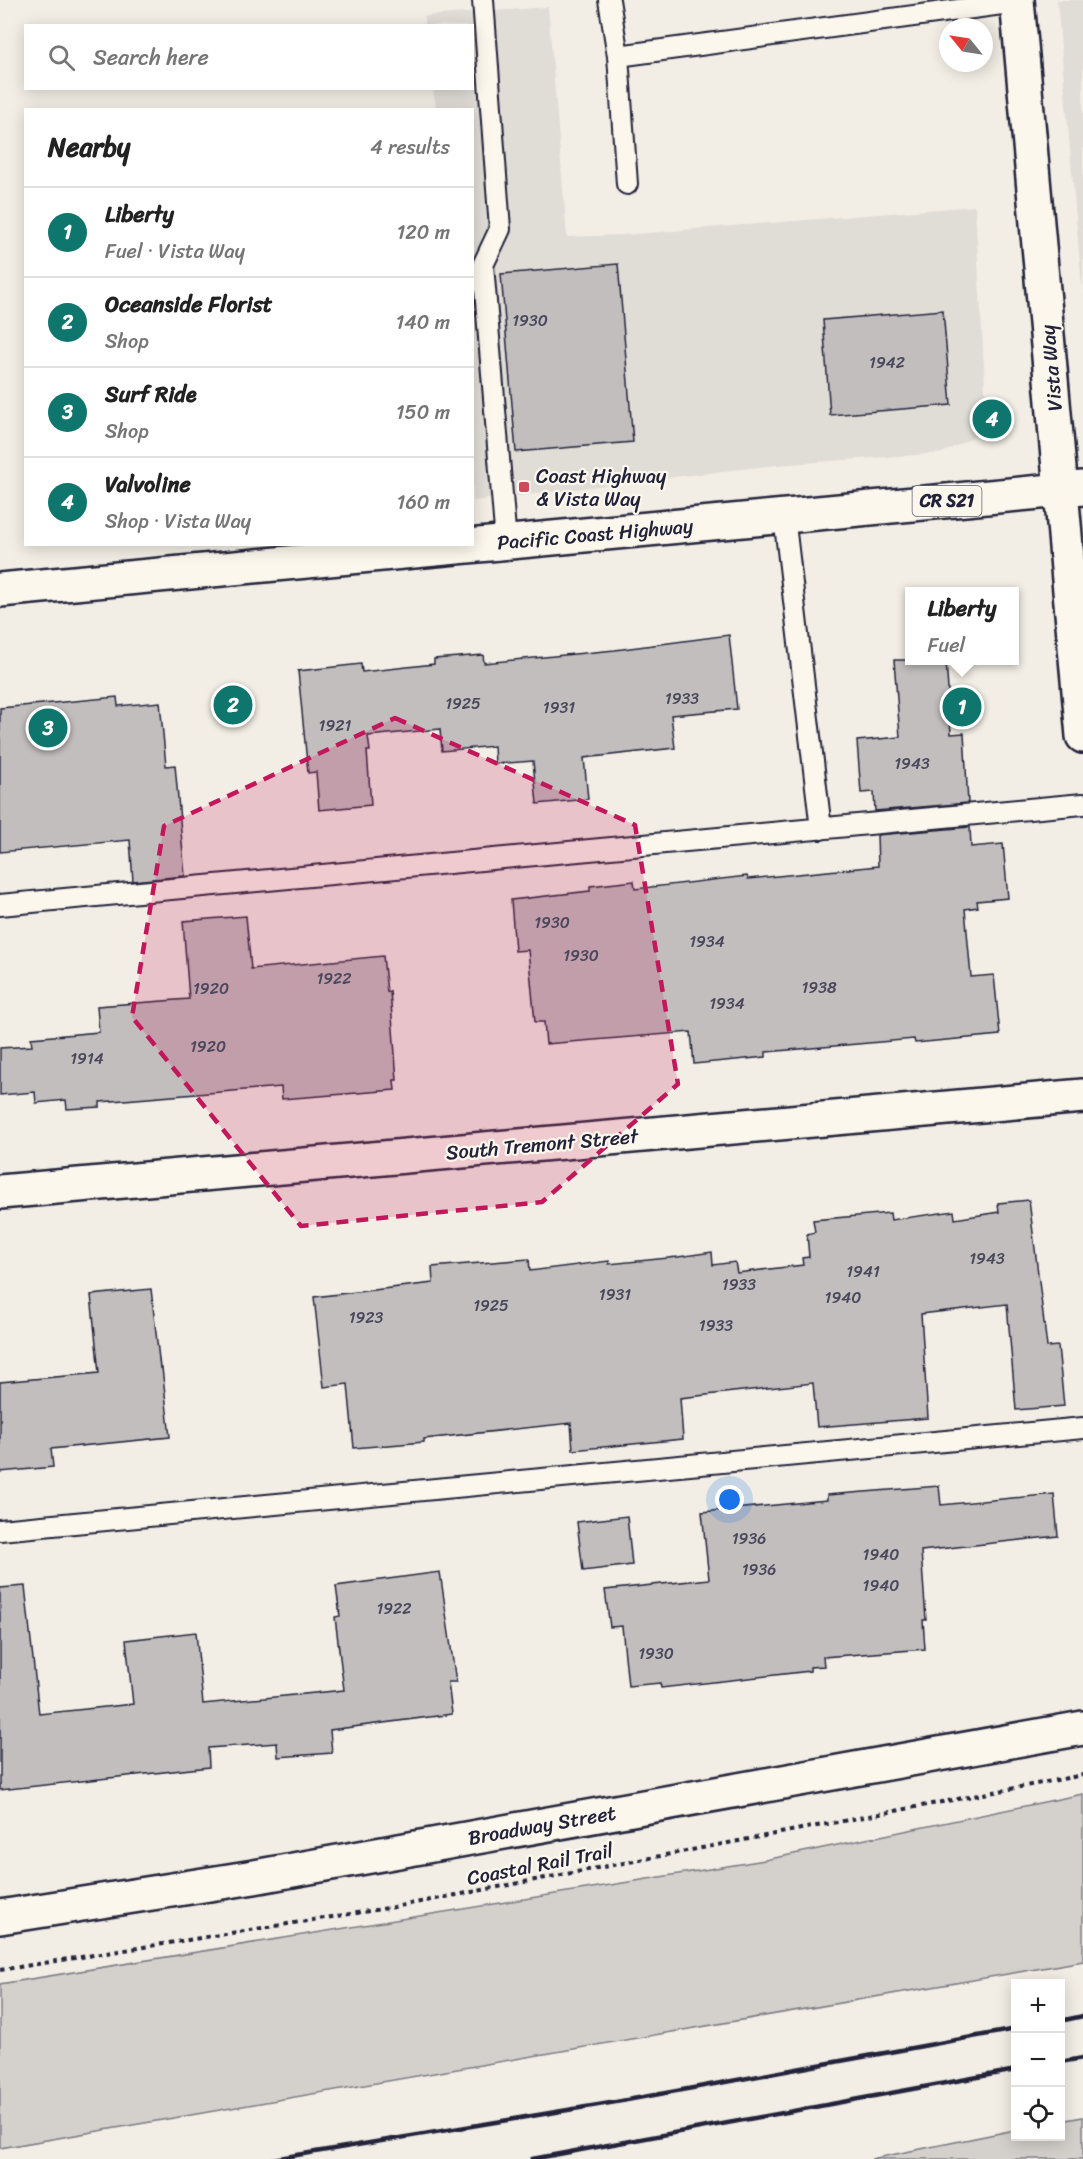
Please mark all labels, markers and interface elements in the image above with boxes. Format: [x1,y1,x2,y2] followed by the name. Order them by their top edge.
[939,18,993,72] north arrow
[24,24,474,90] search box
[93,38,209,77] text: Search here
[45,41,78,74] icon: search
[48,124,130,170] text: Nearby
[370,130,450,165] text: 4 results
[105,195,174,234] text: Liberty
[63,215,72,250] text: 1
[397,215,450,250] text: 120 m
[105,234,245,269] text: Fuel · Vista Way
[105,285,272,324] text: Oceanside Florist
[62,305,73,340] text: 2
[396,305,450,340] text: 140 m
[512,306,548,335] house number: 1930
[1030,323,1073,413] street label: Vista Way
[105,324,149,359] text: Shop
[869,348,905,377] house number: 1942
[105,375,197,414] text: Surf Ride
[62,395,73,430] text: 3
[396,395,450,430] text: 150 m
[972,396,1012,442] pin: 4
[105,414,149,449] text: Shop
[536,459,667,517] place label: Coast Highway & Vista Way
[105,465,191,504] text: Valvoline
[517,480,531,494] marker: Coast Highway & Vista Way
[61,485,74,520] text: 4
[397,485,450,520] text: 160 m
[912,486,982,516] road number: CR S21
[105,504,251,539] text: Shop · Vista Way
[496,508,695,561] street label: Pacific Coast Highway
[905,587,1019,665] popup
[928,589,996,628] text: Liberty
[928,628,965,663] text: Fuel
[214,682,252,728] pin: 2
[665,684,699,713] house number: 1933
[942,684,982,730] pin: 1
[445,689,481,718] house number: 1925
[543,693,575,722] house number: 1931
[28,706,68,750] pin: 3
[319,711,352,740] house number: 1921
[894,749,930,778] house number: 1943
[534,908,570,937] house number: 1930
[689,927,725,956] house number: 1934
[563,941,599,970] house number: 1930
[316,964,352,993] house number: 1922
[801,973,837,1002] house number: 1938
[193,974,229,1003] house number: 1920
[709,989,745,1018] house number: 1934
[190,1032,226,1061] house number: 1920
[70,1044,104,1073] house number: 1914
[444,1119,641,1170] street label: South Tremont Street
[969,1244,1005,1273] house number: 1943
[846,1257,880,1286] house number: 1941
[722,1270,756,1299] house number: 1933
[599,1280,631,1309] house number: 1931
[825,1283,861,1312] house number: 1940
[473,1291,509,1320] house number: 1925
[349,1303,384,1332] house number: 1923
[699,1311,733,1340] house number: 1933
[715,1485,744,1514] your location
[732,1524,766,1553] house number: 1936
[863,1540,899,1569] house number: 1940
[742,1555,776,1584] house number: 1936
[863,1571,899,1600] house number: 1940
[376,1594,412,1623] house number: 1922
[638,1639,674,1668] house number: 1930
[465,1795,619,1856] street label: Broadway Street
[464,1833,617,1896] street label: Coastal Rail Trail
[1011,1979,1065,2141] map controls
[1011,1979,1065,2033] button: +
[1011,2033,1065,2087] button: −
[1011,2087,1065,2141] button: locate

